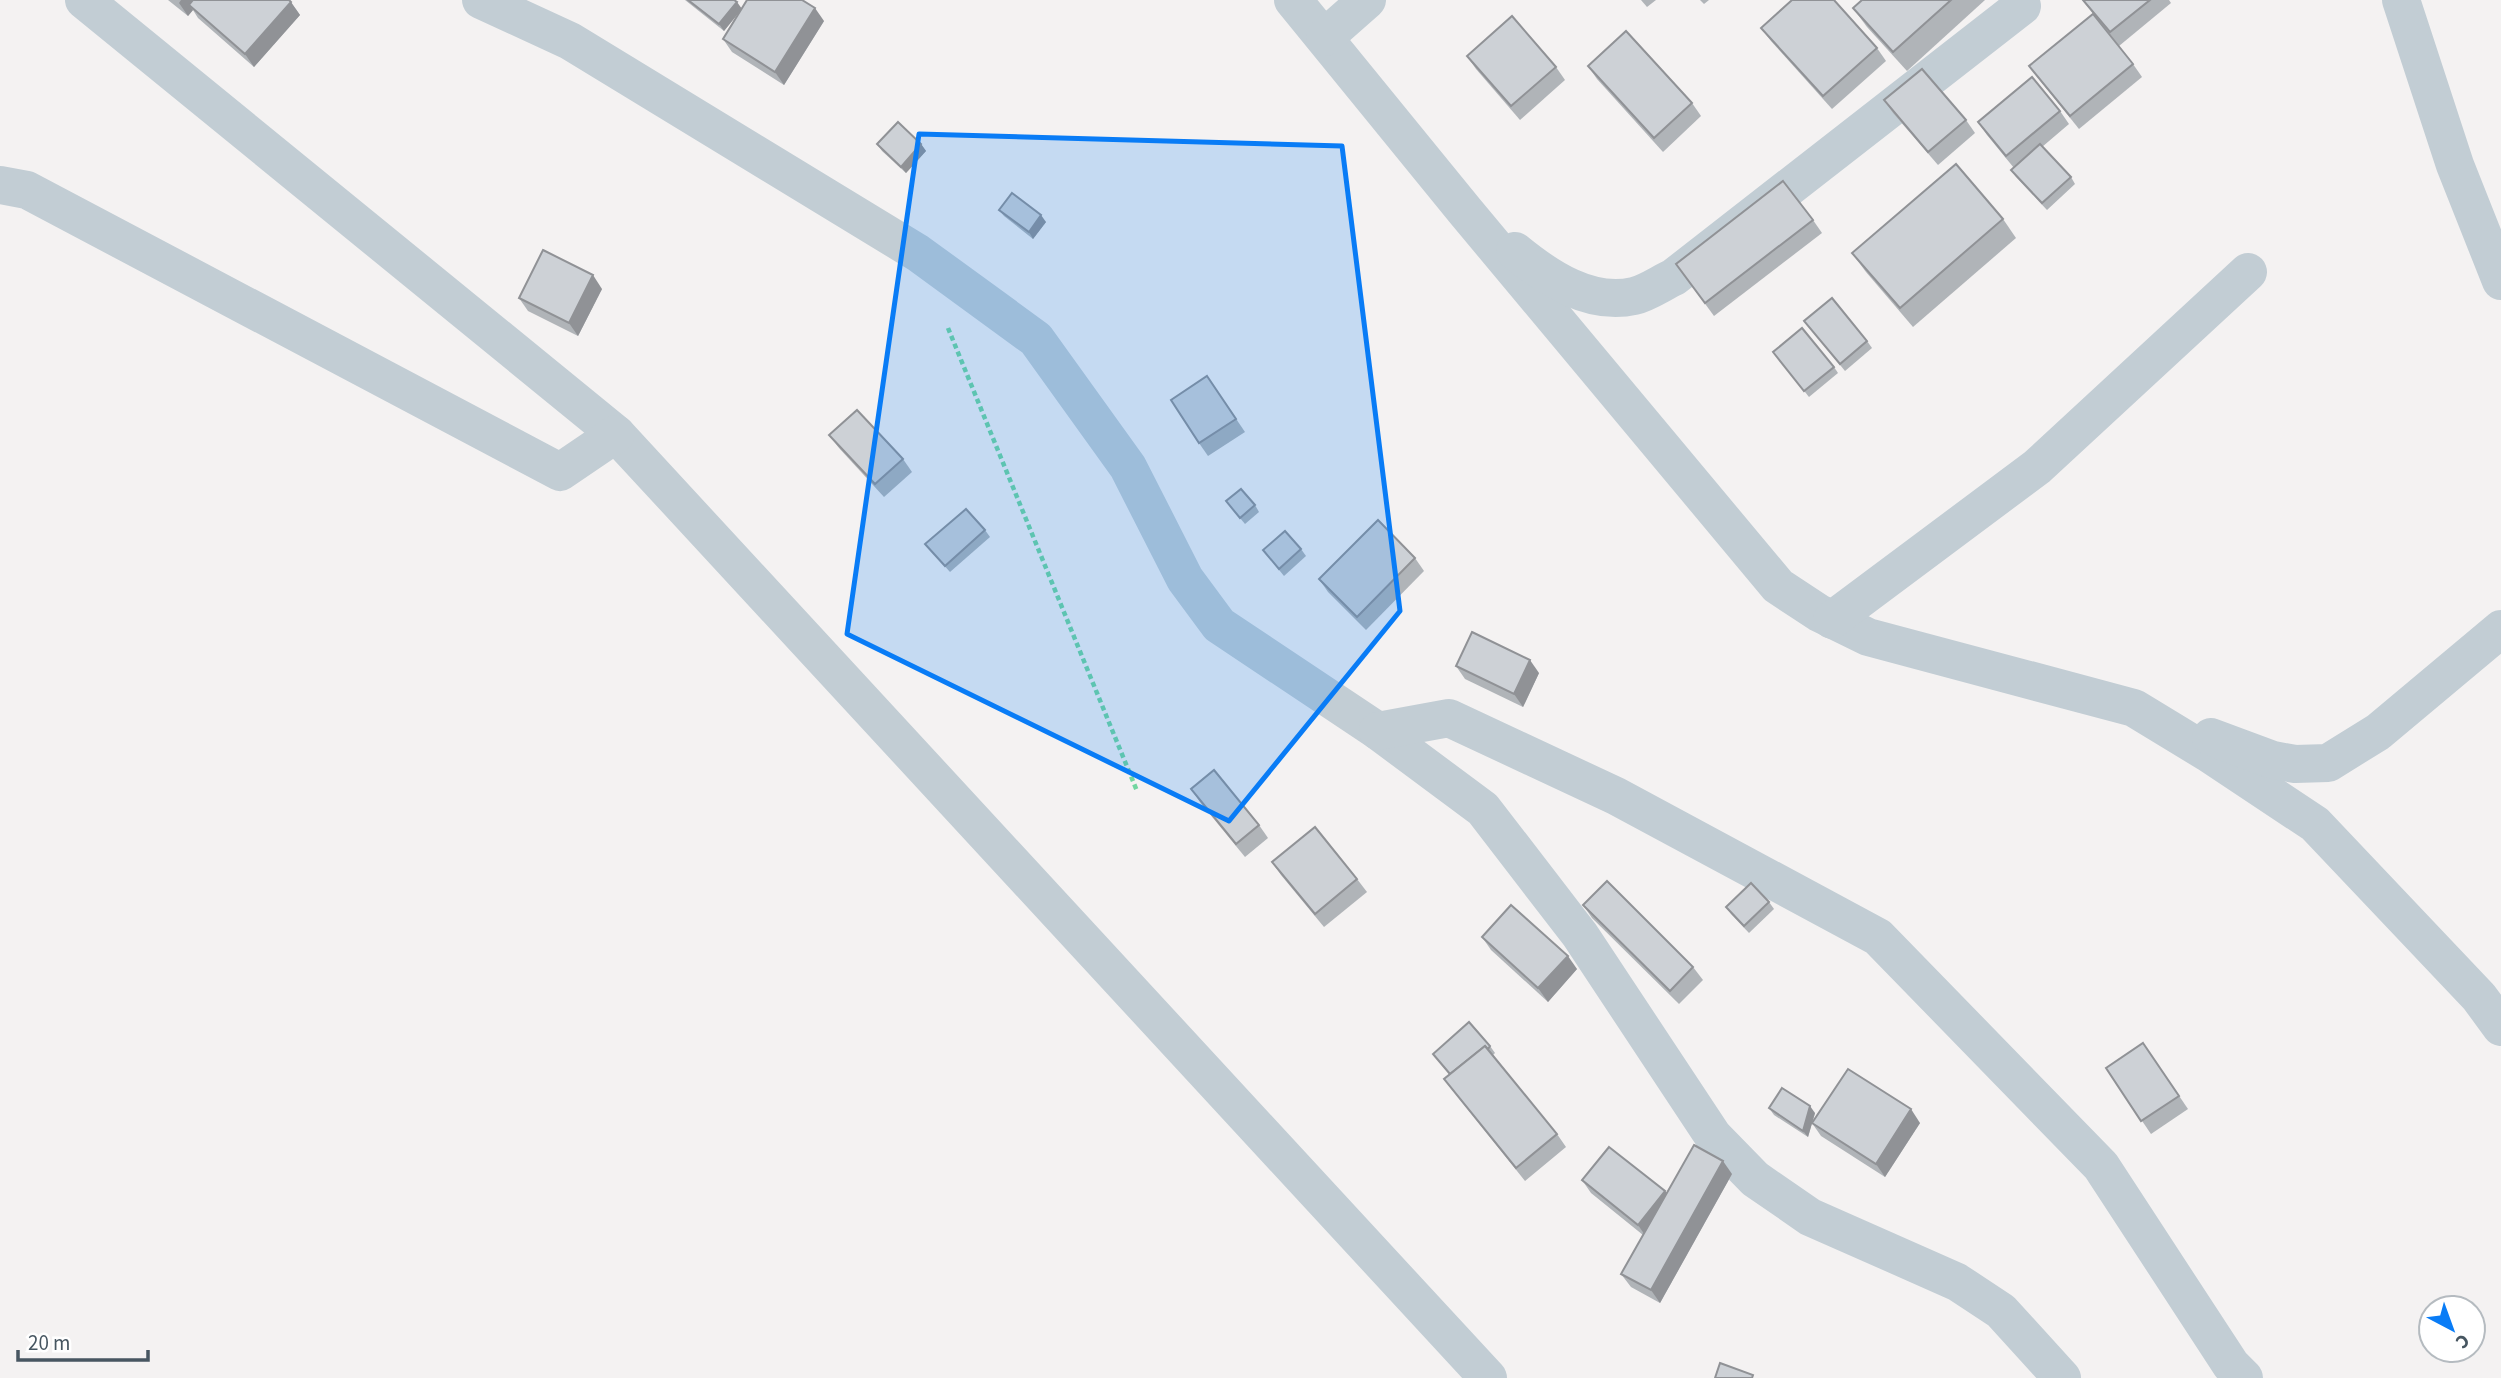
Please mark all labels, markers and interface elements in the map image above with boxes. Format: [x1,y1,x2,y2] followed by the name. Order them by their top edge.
[2417,1294,2487,1364] north arrow
[18,1318,147,1362] scale bar
[2449,1327,2475,1355] text: С
[28,1328,70,1358] text: 20 m

